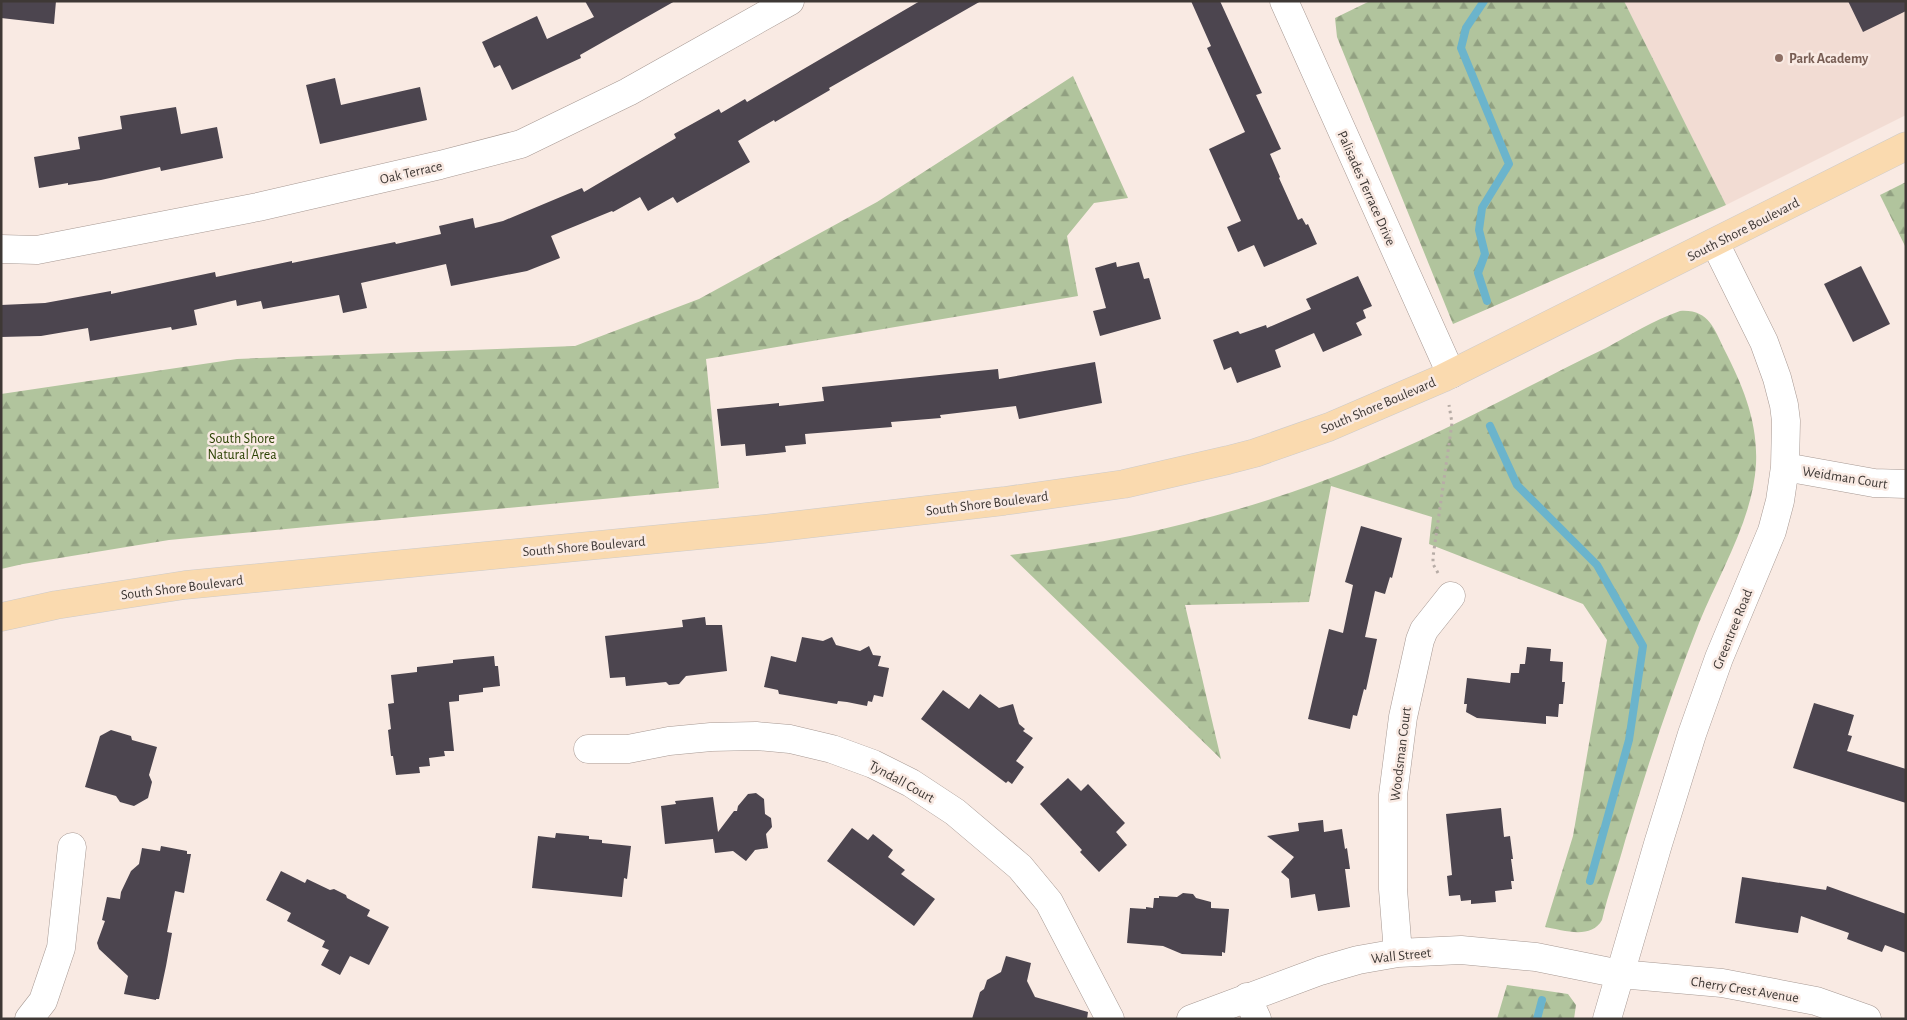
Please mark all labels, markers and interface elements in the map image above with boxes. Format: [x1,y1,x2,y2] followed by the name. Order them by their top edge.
[1773,52,1785,64] marker: Park Academy
[1789,52,1869,66] place label: Park Academy
[1334,129,1398,248] street label: Palisades Terrace Drive
[379,159,444,187] street label: Oak Terrace
[1685,196,1802,264] street label: South Shore Boulevard
[1319,375,1438,436] street label: South Shore Boulevard
[207,432,277,462] park label: South Shore Natural Area
[1801,464,1889,492] street label: Weidman Court
[925,490,1049,518] street label: South Shore Boulevard
[522,535,646,559] street label: South Shore Boulevard
[120,574,244,602] street label: South Shore Boulevard
[1711,587,1755,671] street label: Greentree Road
[1388,706,1414,802] street label: Woodsman Court
[867,758,937,806] street label: Tyndall Court
[1370,946,1432,966] street label: Wall Street
[1690,975,1800,1005] street label: Cherry Crest Avenue

